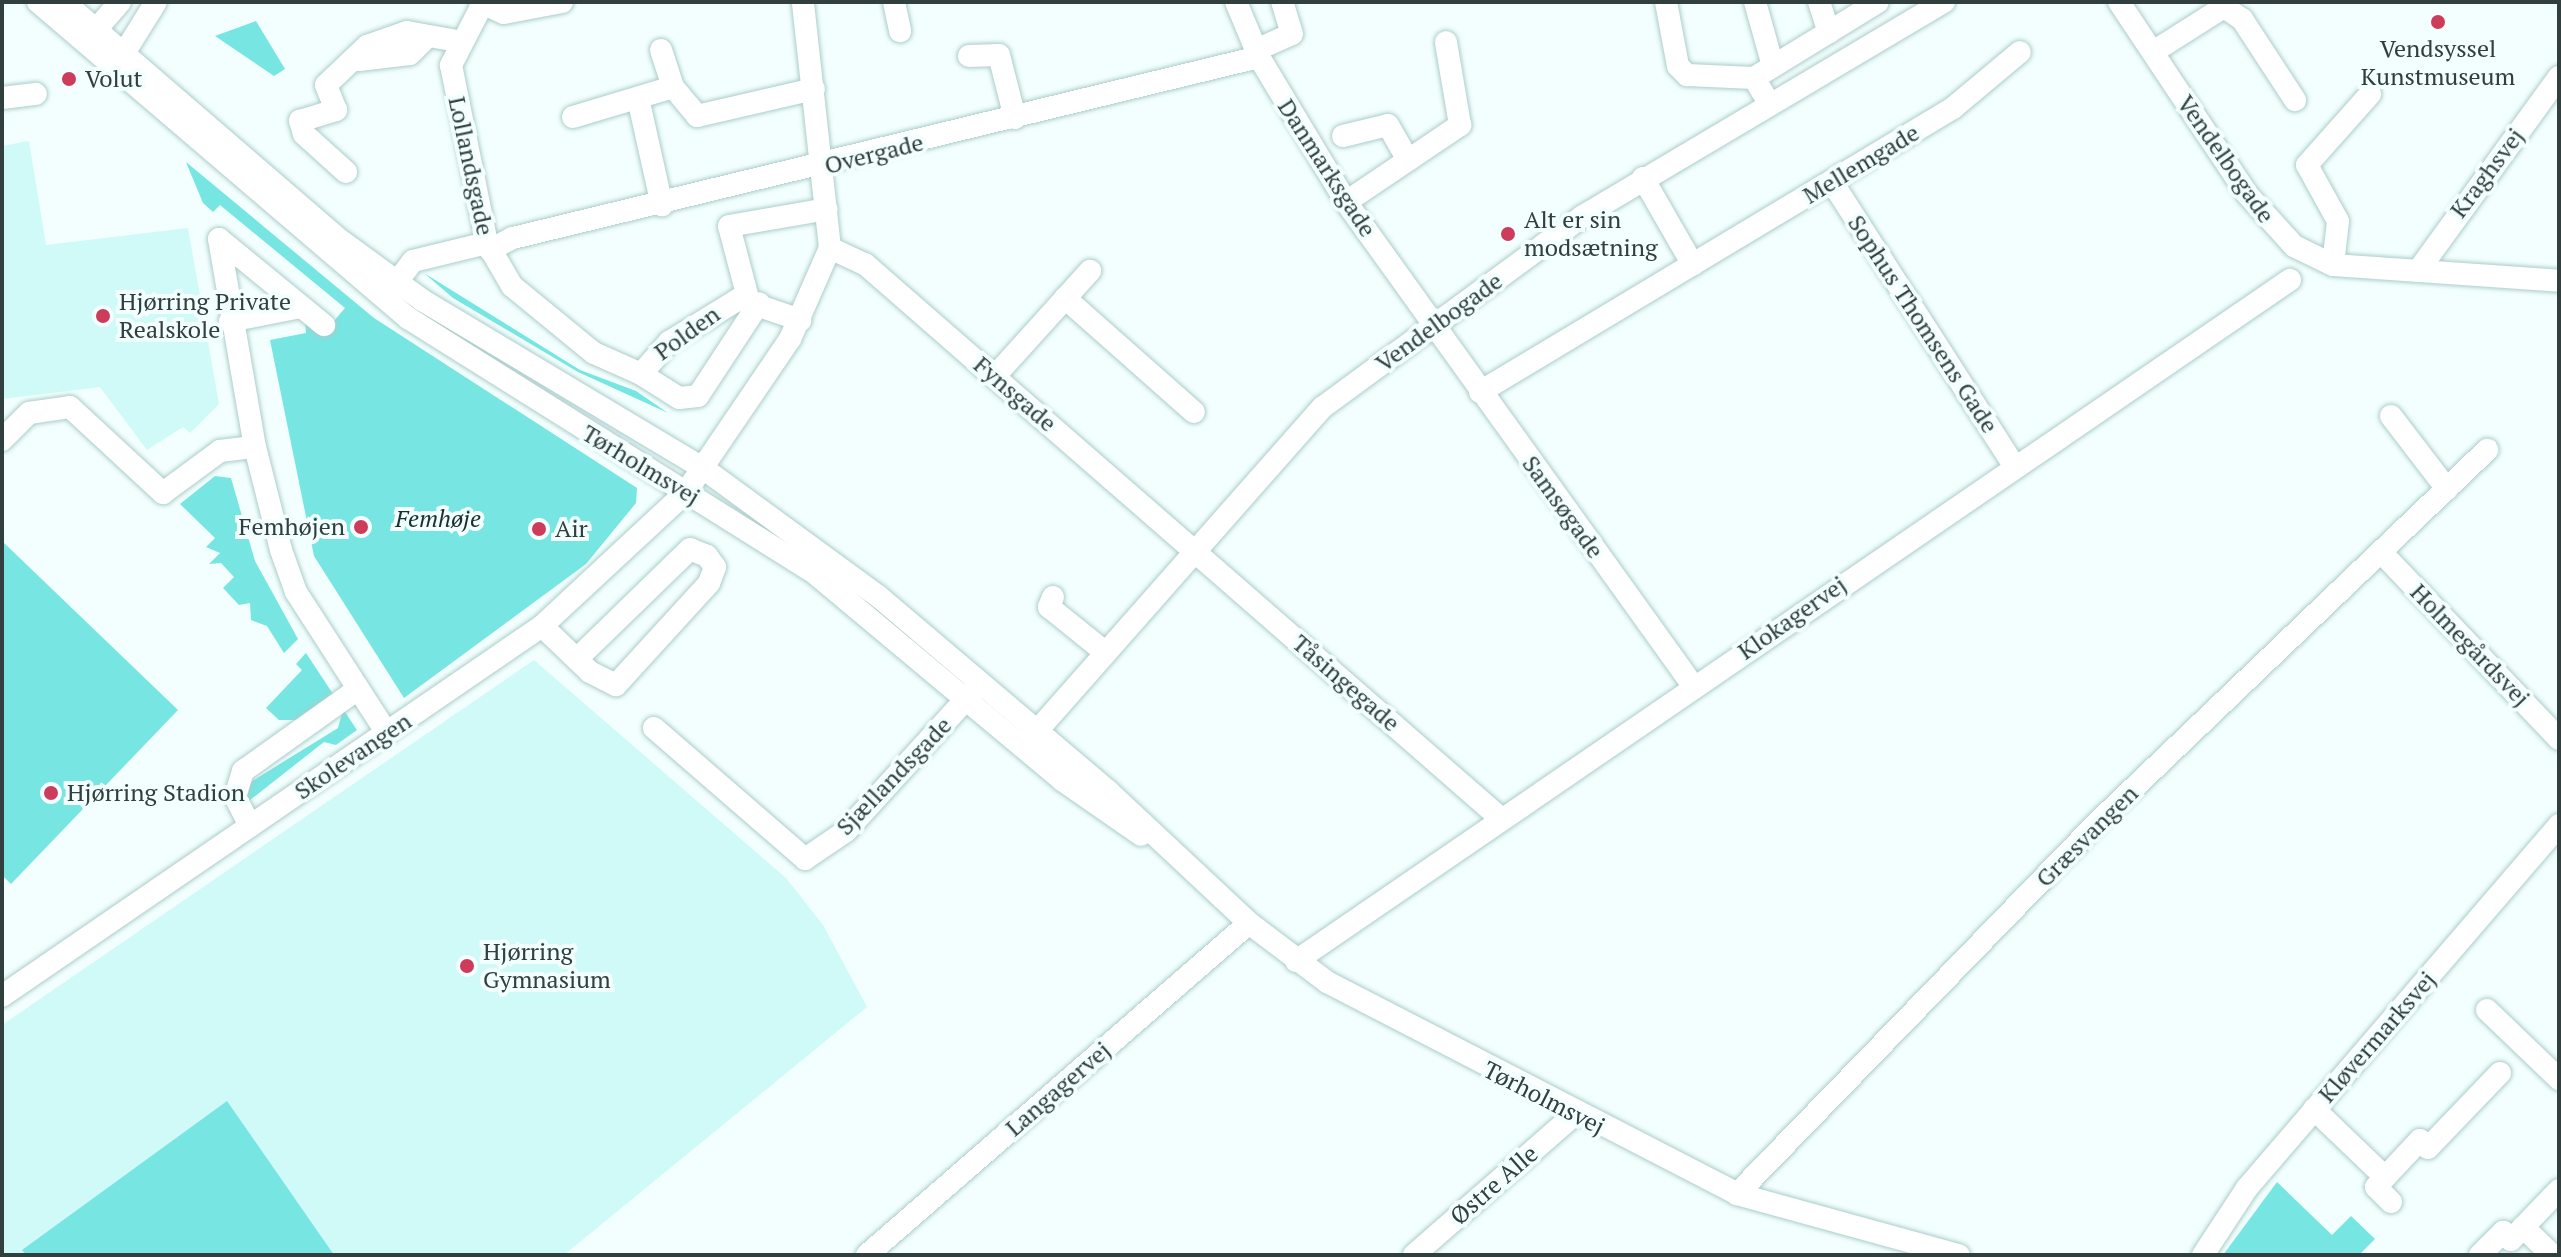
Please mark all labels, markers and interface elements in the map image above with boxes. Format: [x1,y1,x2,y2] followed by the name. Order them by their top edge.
[2429,13,2447,31] marker: Vendsyssel Kunstmuseum
[2361,35,2515,91] place label: Vendsyssel Kunstmuseum
[85,65,142,93] place label: Volut
[60,70,78,88] marker: Volut
[2171,89,2281,229] street label: Vendelbogade
[442,94,500,238] street label: Lollandsgade
[1272,94,1382,242] street label: Danmarksgade
[1798,118,1924,210] street label: Mellemgade
[2444,123,2530,223] street label: Kraghsvej
[822,128,926,180] street label: Overgade
[1524,206,1658,262] place label: Alt er sin modsætning
[1842,210,2004,438] street label: Sophus Thomsens Gade
[1499,225,1517,243] marker: Alt er sin modsætning
[1370,266,1508,378] street label: Vendelbogade
[119,288,291,344] place label: Hjørring Private Realskole
[649,300,725,366] street label: Polden
[94,307,112,325] marker: Hjørring Private Realskole
[968,350,1062,438] street label: Fynsgade
[577,419,705,511] street label: Tørholmsvej
[1516,450,1610,564] street label: Samsøgade
[395,505,481,533] park label: Femhøje
[239,513,345,541] place label: Femhøjen
[555,515,588,543] place label: Air
[352,518,370,536] marker: Femhøjen
[530,520,548,538] marker: Air
[1732,570,1852,666] street label: Klokagervej
[2404,578,2536,712] street label: Holmegårdsvej
[1286,629,1406,737] street label: Tåsingegade
[289,706,417,806] street label: Skolevangen
[830,711,958,841] street label: Sjællandsgade
[67,779,245,807] place label: Hjørring Stadion
[2030,779,2144,893] street label: Græsvangen
[42,784,60,802] marker: Hjørring Stadion
[483,938,611,994] place label: Hjørring Gymnasium
[458,957,476,975] marker: Hjørring Gymnasium
[2312,966,2442,1108] street label: Kløvermarksvej
[1000,1036,1116,1142] street label: Langagervej
[1479,1055,1609,1141] street label: Tørholmsvej
[1444,1139,1544,1231] street label: Østre Alle

